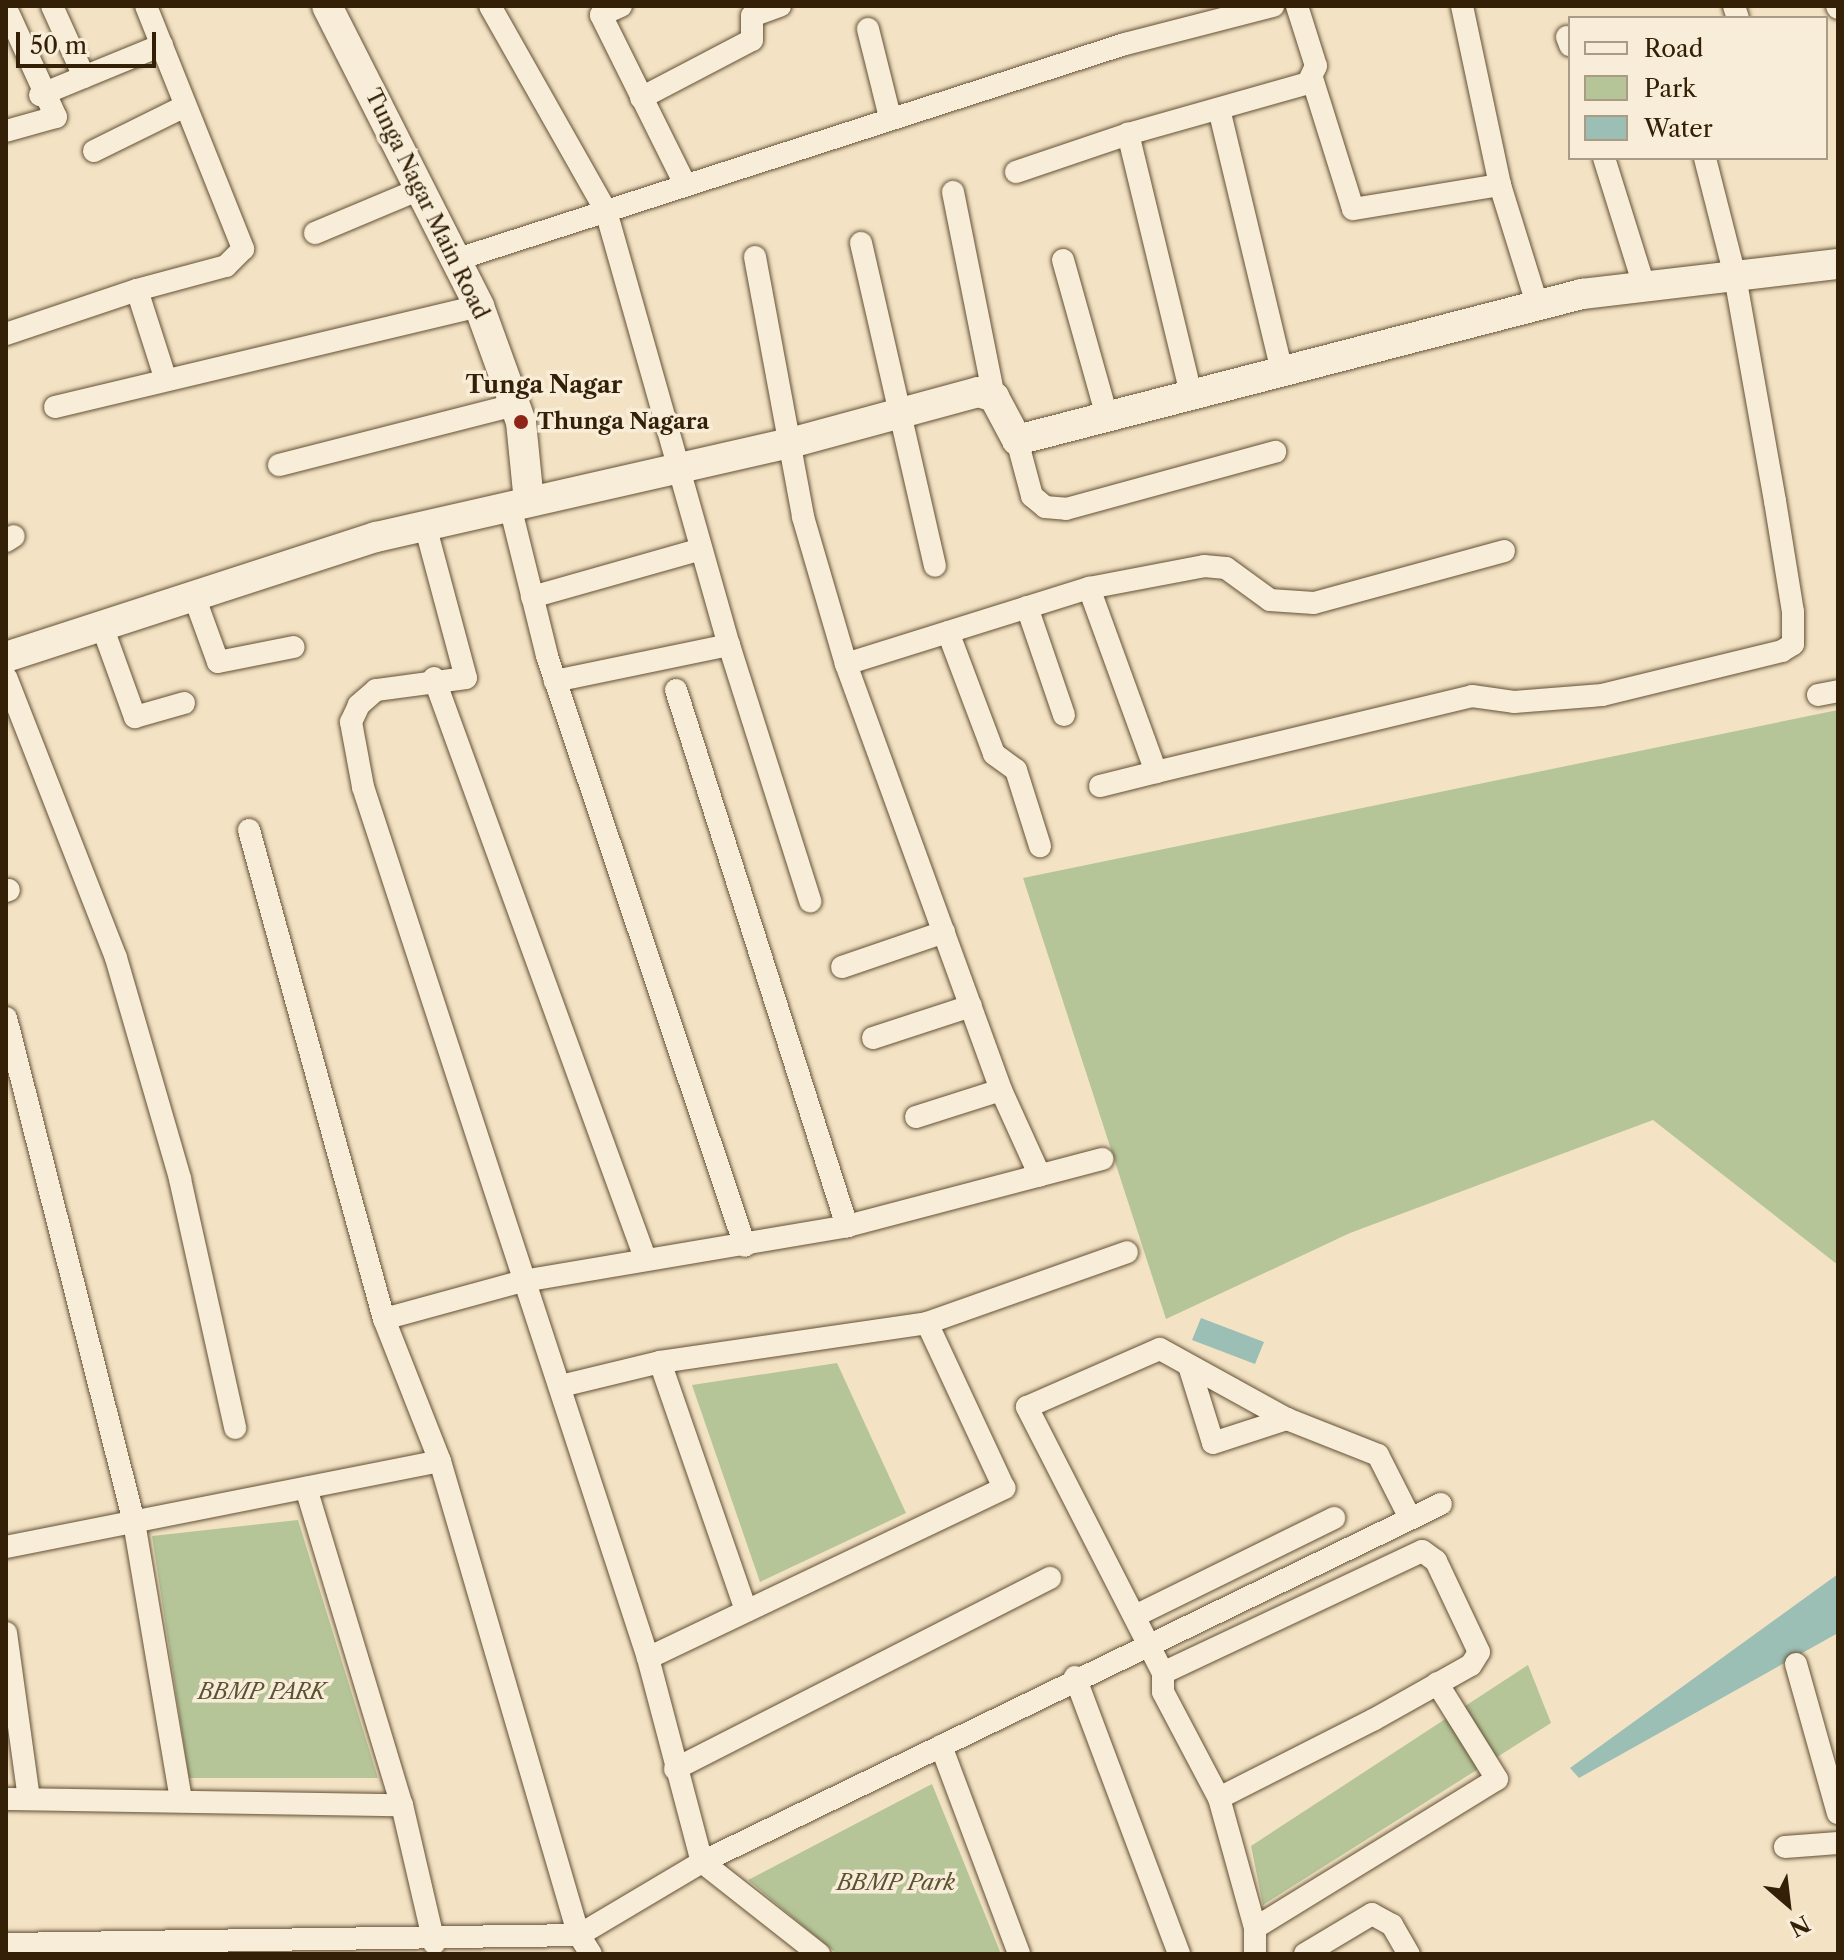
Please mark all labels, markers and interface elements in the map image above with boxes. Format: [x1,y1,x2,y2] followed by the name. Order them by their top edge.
[20,16,160,66] scale bar
[1568,16,1828,160] legend
[30,31,87,60] text: 50 m
[1644,34,1703,63] text: Road
[1644,74,1696,103] text: Park
[359,84,495,324] street label: Tunga Nagar Main Road
[1644,114,1713,143] text: Water
[465,371,623,399] district label: Tunga Nagar
[537,409,709,435] place label: Thunga Nagara
[512,413,530,431] marker: Thunga Nagara
[198,1679,326,1705] park label: BBMP PARK
[1748,1864,1828,1944] north arrow
[837,1870,955,1896] park label: BBMP Park
[1785,1909,1814,1942] text: N

